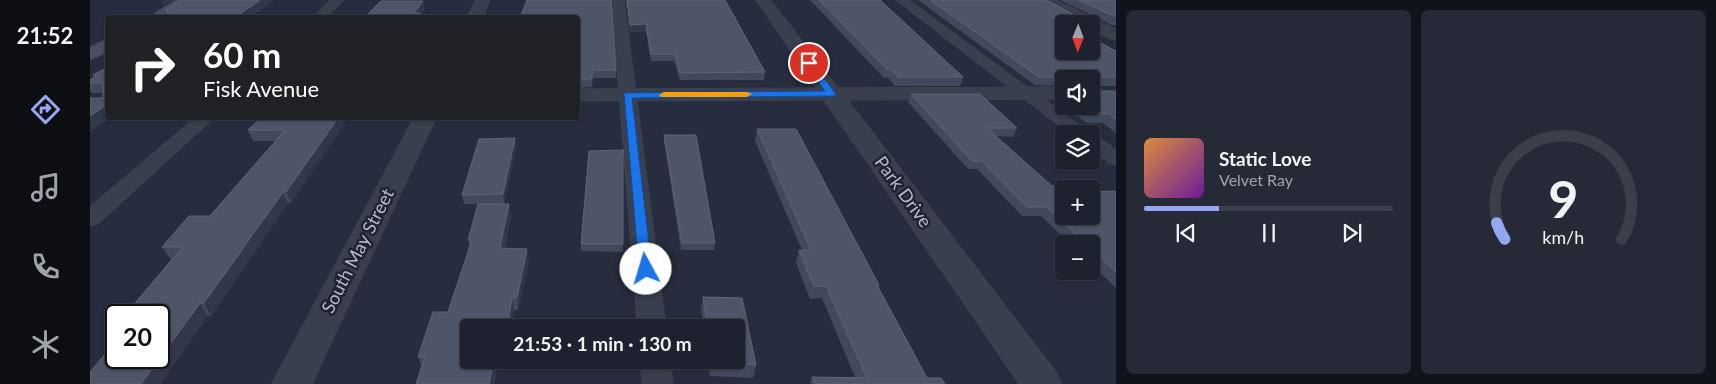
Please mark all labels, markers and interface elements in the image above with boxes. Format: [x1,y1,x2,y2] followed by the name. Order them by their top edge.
[1055,15,1100,60] north arrow
[1055,15,1100,280] map controls
[17,22,73,49] text: 21:52
[203,33,281,75] text: 60 m
[120,35,185,100] icon: right
[788,42,830,84] pin
[795,49,823,77] icon: arrive
[1055,70,1100,115] button: sound
[203,75,319,102] text: Fisk Avenue
[28,92,63,127] icon: directions
[1055,125,1100,170] button: layers
[1219,147,1311,170] text: Static Love
[871,151,937,231] street label: Park Drive
[1548,167,1579,229] text: 9
[28,170,63,205] icon: music
[1219,170,1293,189] text: Velvet Ray
[1055,180,1100,225] button: +
[316,184,398,317] street label: South May Street
[1172,219,1200,247] icon: previous
[1255,219,1283,247] icon: pause
[1338,219,1366,247] icon: next
[1543,226,1584,248] text: km/h
[1055,235,1100,280] button: −
[619,242,671,294] position arrow
[28,249,63,284] icon: phone
[105,304,170,369] speed limit sign: 20
[28,327,63,362] icon: climate
[513,332,692,355] text: 21:53 · 1 min · 130 m

